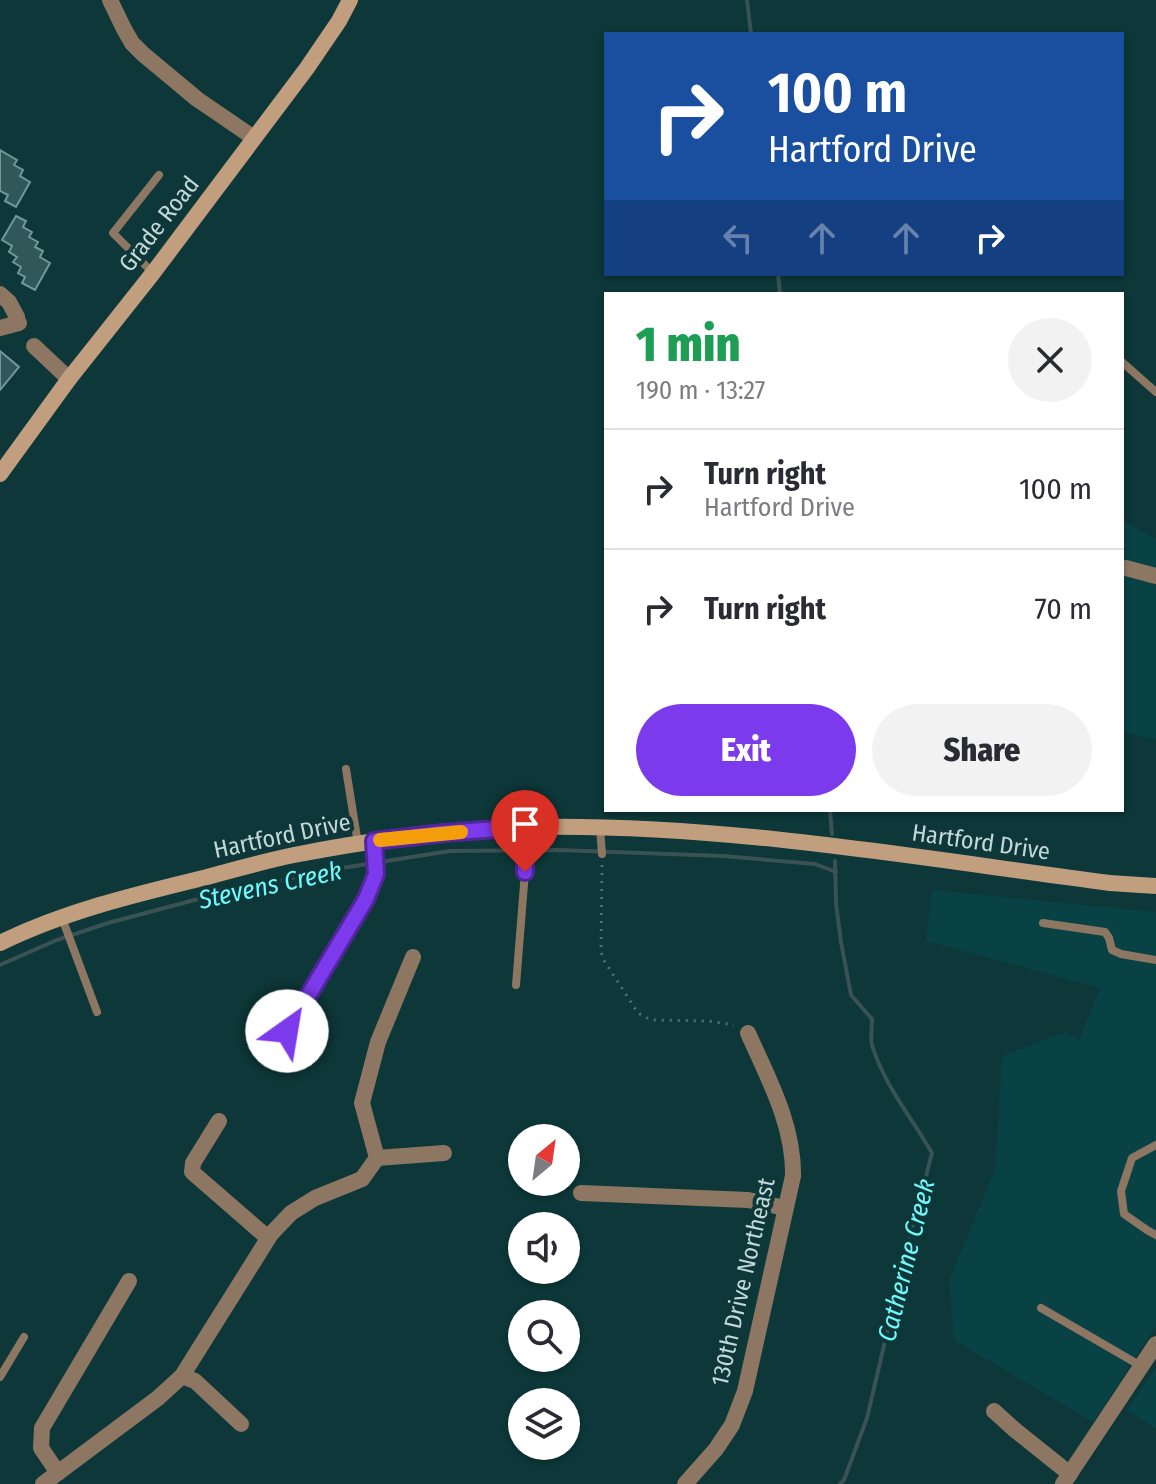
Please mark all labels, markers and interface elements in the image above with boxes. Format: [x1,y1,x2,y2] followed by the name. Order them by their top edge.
[768,60,907,127] text: 100 m
[636,64,740,168] icon: right
[768,128,977,172] text: Hartford Drive
[113,171,205,277] street label: Grade Road
[716,216,760,260] icon: left
[800,216,844,260] icon: ahead
[884,216,928,260] icon: ahead
[968,216,1012,260] icon: right
[636,316,740,374] text: 1 min
[1008,318,1092,402] button: close
[636,375,765,406] text: 190 m · 13:27
[704,456,826,492] text: Turn right
[636,467,680,511] icon: right
[1019,471,1092,507] text: 100 m
[704,492,855,523] text: Hartford Drive
[636,587,680,631] icon: right
[704,591,826,627] text: Turn right
[1034,591,1092,627] text: 70 m
[636,704,856,796] button: Exit
[872,704,1092,796] button: Share
[491,790,559,872] pin
[503,802,547,846] icon: arrive
[211,808,353,864] street label: Hartford Drive
[910,818,1052,866] street label: Hartford Drive
[195,855,345,916] water label: Stevens Creek
[245,989,329,1073] position arrow
[508,1124,580,1196] north arrow
[508,1124,580,1460] map controls
[705,1175,781,1389] street label: 130th Drive Northeast
[871,1176,942,1345] water label: Catherine Creek
[508,1212,580,1284] button: sound
[508,1300,580,1372] button: search
[508,1388,580,1460] button: layers

